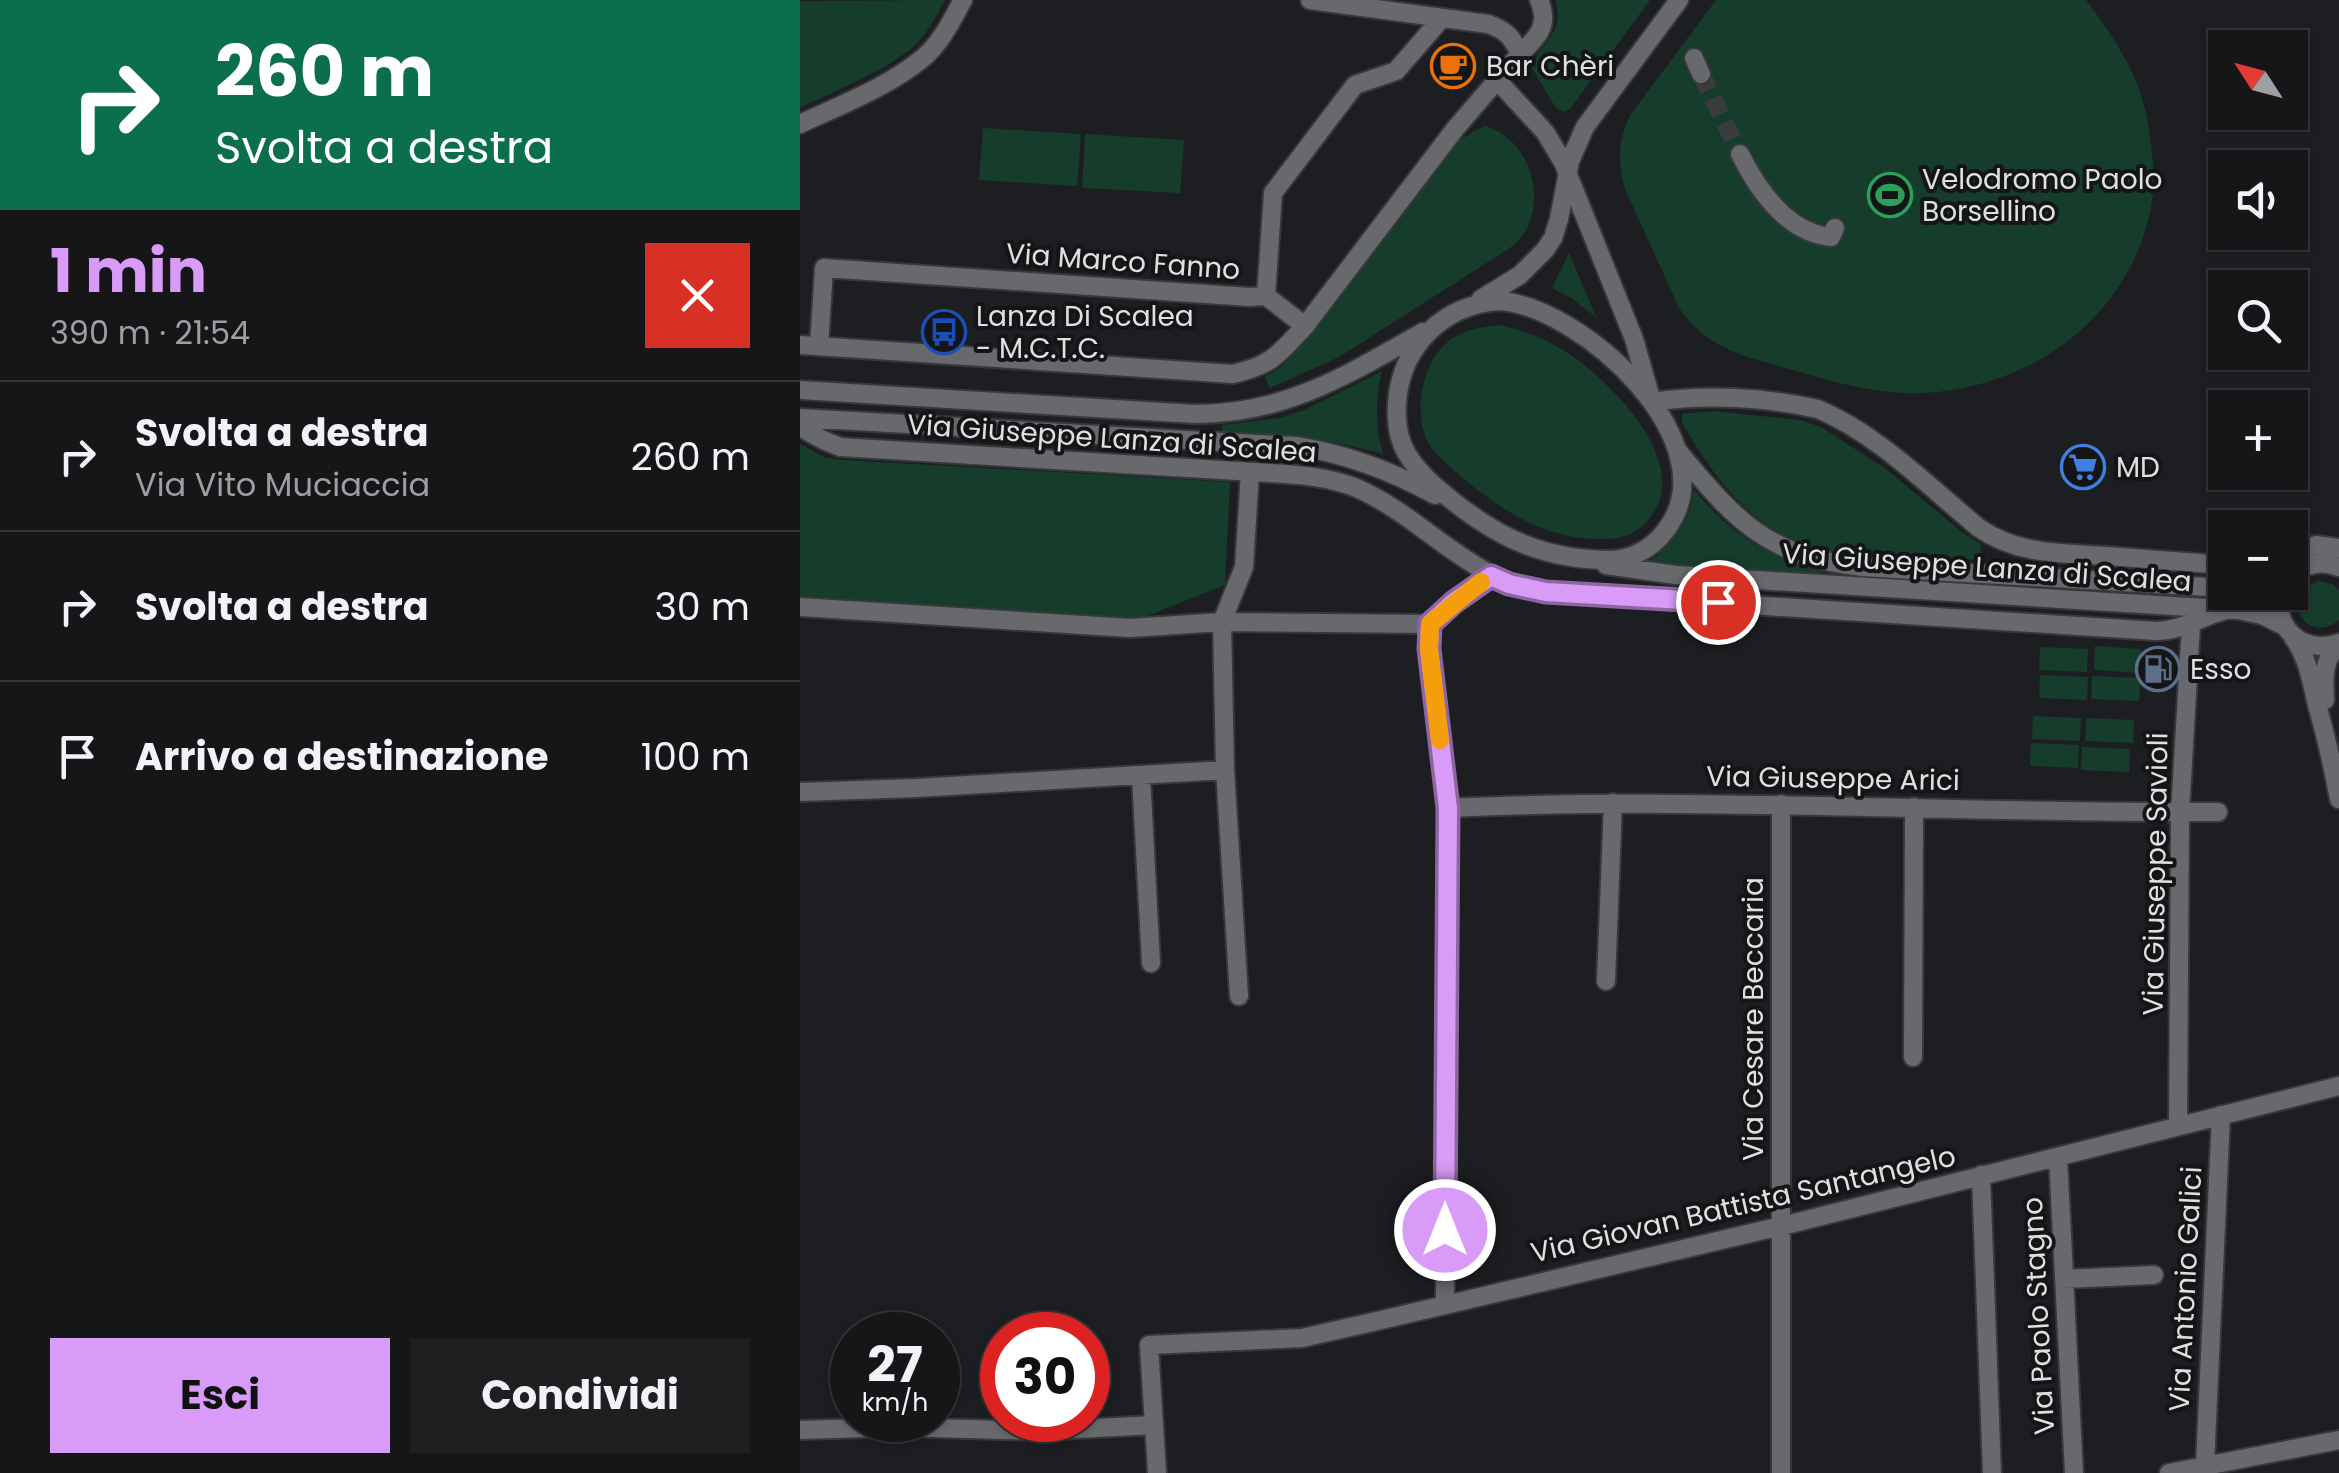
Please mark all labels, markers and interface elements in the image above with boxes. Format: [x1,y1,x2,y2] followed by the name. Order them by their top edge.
[215,22,434,121] text: 260 m
[2208,30,2308,130] north arrow
[2208,30,2308,610] map controls
[50,40,180,170] icon: right
[1430,43,1476,89] cafe icon: Bar Chèri
[1486,47,1614,86] place label: Bar Chèri
[215,116,553,179] text: Svolta a destra
[2208,150,2308,250] button: sound
[1922,160,2163,231] place label: Velodromo Paolo Borsellino
[1867,172,1913,218] sports icon: Velodromo Paolo Borsellino
[50,229,207,313] text: 1 min
[1004,234,1241,289] street label: Via Marco Fanno
[645,243,750,348] button: close
[2208,270,2308,370] button: search
[976,297,1194,368] place label: Lanza Di Scalea - M.C.T.C.
[921,309,967,355] bus stop icon: Lanza Di Scalea - M.C.T.C.
[50,310,250,355] text: 390 m · 21:54
[2208,390,2308,490] button: +
[906,405,1318,472] street label: Via Giuseppe Lanza di Scalea
[135,406,429,459] text: Svolta a destra
[50,429,105,484] icon: right
[631,430,750,483] text: 260 m
[2060,444,2106,490] supermarket icon: MD
[2116,448,2160,487] place label: MD
[135,462,430,507] text: Via Vito Muciaccia
[2208,510,2308,610] button: −
[1781,534,2193,601] street label: Via Giuseppe Lanza di Scalea
[1676,560,1761,645] pin
[1691,575,1746,630] icon: arrive
[50,579,105,634] icon: right
[135,580,429,633] text: Svolta a destra
[654,580,750,633] text: 30 m
[2135,646,2181,692] fuel station icon: Esso
[2190,650,2252,689] place label: Esso
[50,729,105,784] icon: arrive
[135,730,548,783] text: Arrivo a destinazione
[641,730,750,783] text: 100 m
[2134,732,2177,1016] street label: Via Giuseppe Savioli
[1706,757,1960,800] street label: Via Giuseppe Arici
[1734,877,1773,1161] street label: Via Cesare Beccaria
[1527,1137,1959,1272] street label: Via Giovan Battista Santangelo
[2160,1165,2211,1413] street label: Via Antonio Galici
[1393,1178,1497,1282] position arrow
[2013,1196,2064,1436] street label: Via Paolo Stagno
[980,1312,1110,1442] speed limit sign: 30
[867,1329,923,1400] text: 27
[50,1338,390,1453] button: Esci
[410,1338,750,1453] button: Condividi
[862,1385,928,1420] text: km/h

